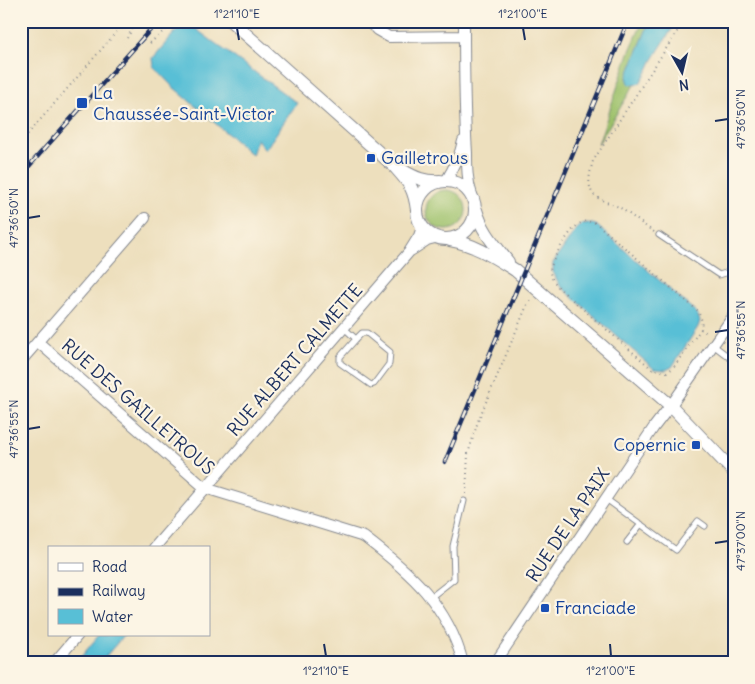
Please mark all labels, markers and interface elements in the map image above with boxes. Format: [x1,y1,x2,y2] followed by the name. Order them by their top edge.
[214,6,260,21] text: 1°21'10"E
[498,6,548,21] text: 1°21'00"E
[658,48,708,98] north arrow
[678,75,690,94] text: N
[93,81,275,125] place label: La Chaussée-Saint-Victor
[733,89,748,149] text: 47°36'50"N
[75,96,89,110] marker: La Chaussée-Saint-Victor
[381,146,468,169] place label: Gailletrous
[365,152,377,164] marker: Gailletrous
[6,188,21,248] text: 47°36'50"N
[222,279,367,441] street label: RUE ALBERT CALMETTE
[733,301,748,359] text: 47°36'55"N
[57,334,220,479] street label: RUE DES GAILLETROUS
[6,400,21,458] text: 47°36'55"N
[613,433,686,456] place label: Copernic
[690,439,702,451] marker: Copernic
[521,463,615,586] street label: RUE DE LA PAIX
[733,511,748,571] text: 47°37'00"N
[48,546,210,636] legend
[92,557,127,576] text: Road
[92,581,146,600] text: Railway
[555,596,636,619] place label: Franciade
[539,602,551,614] marker: Franciade
[92,607,133,626] text: Water
[303,663,349,678] text: 1°21'10"E
[586,663,636,678] text: 1°21'00"E

